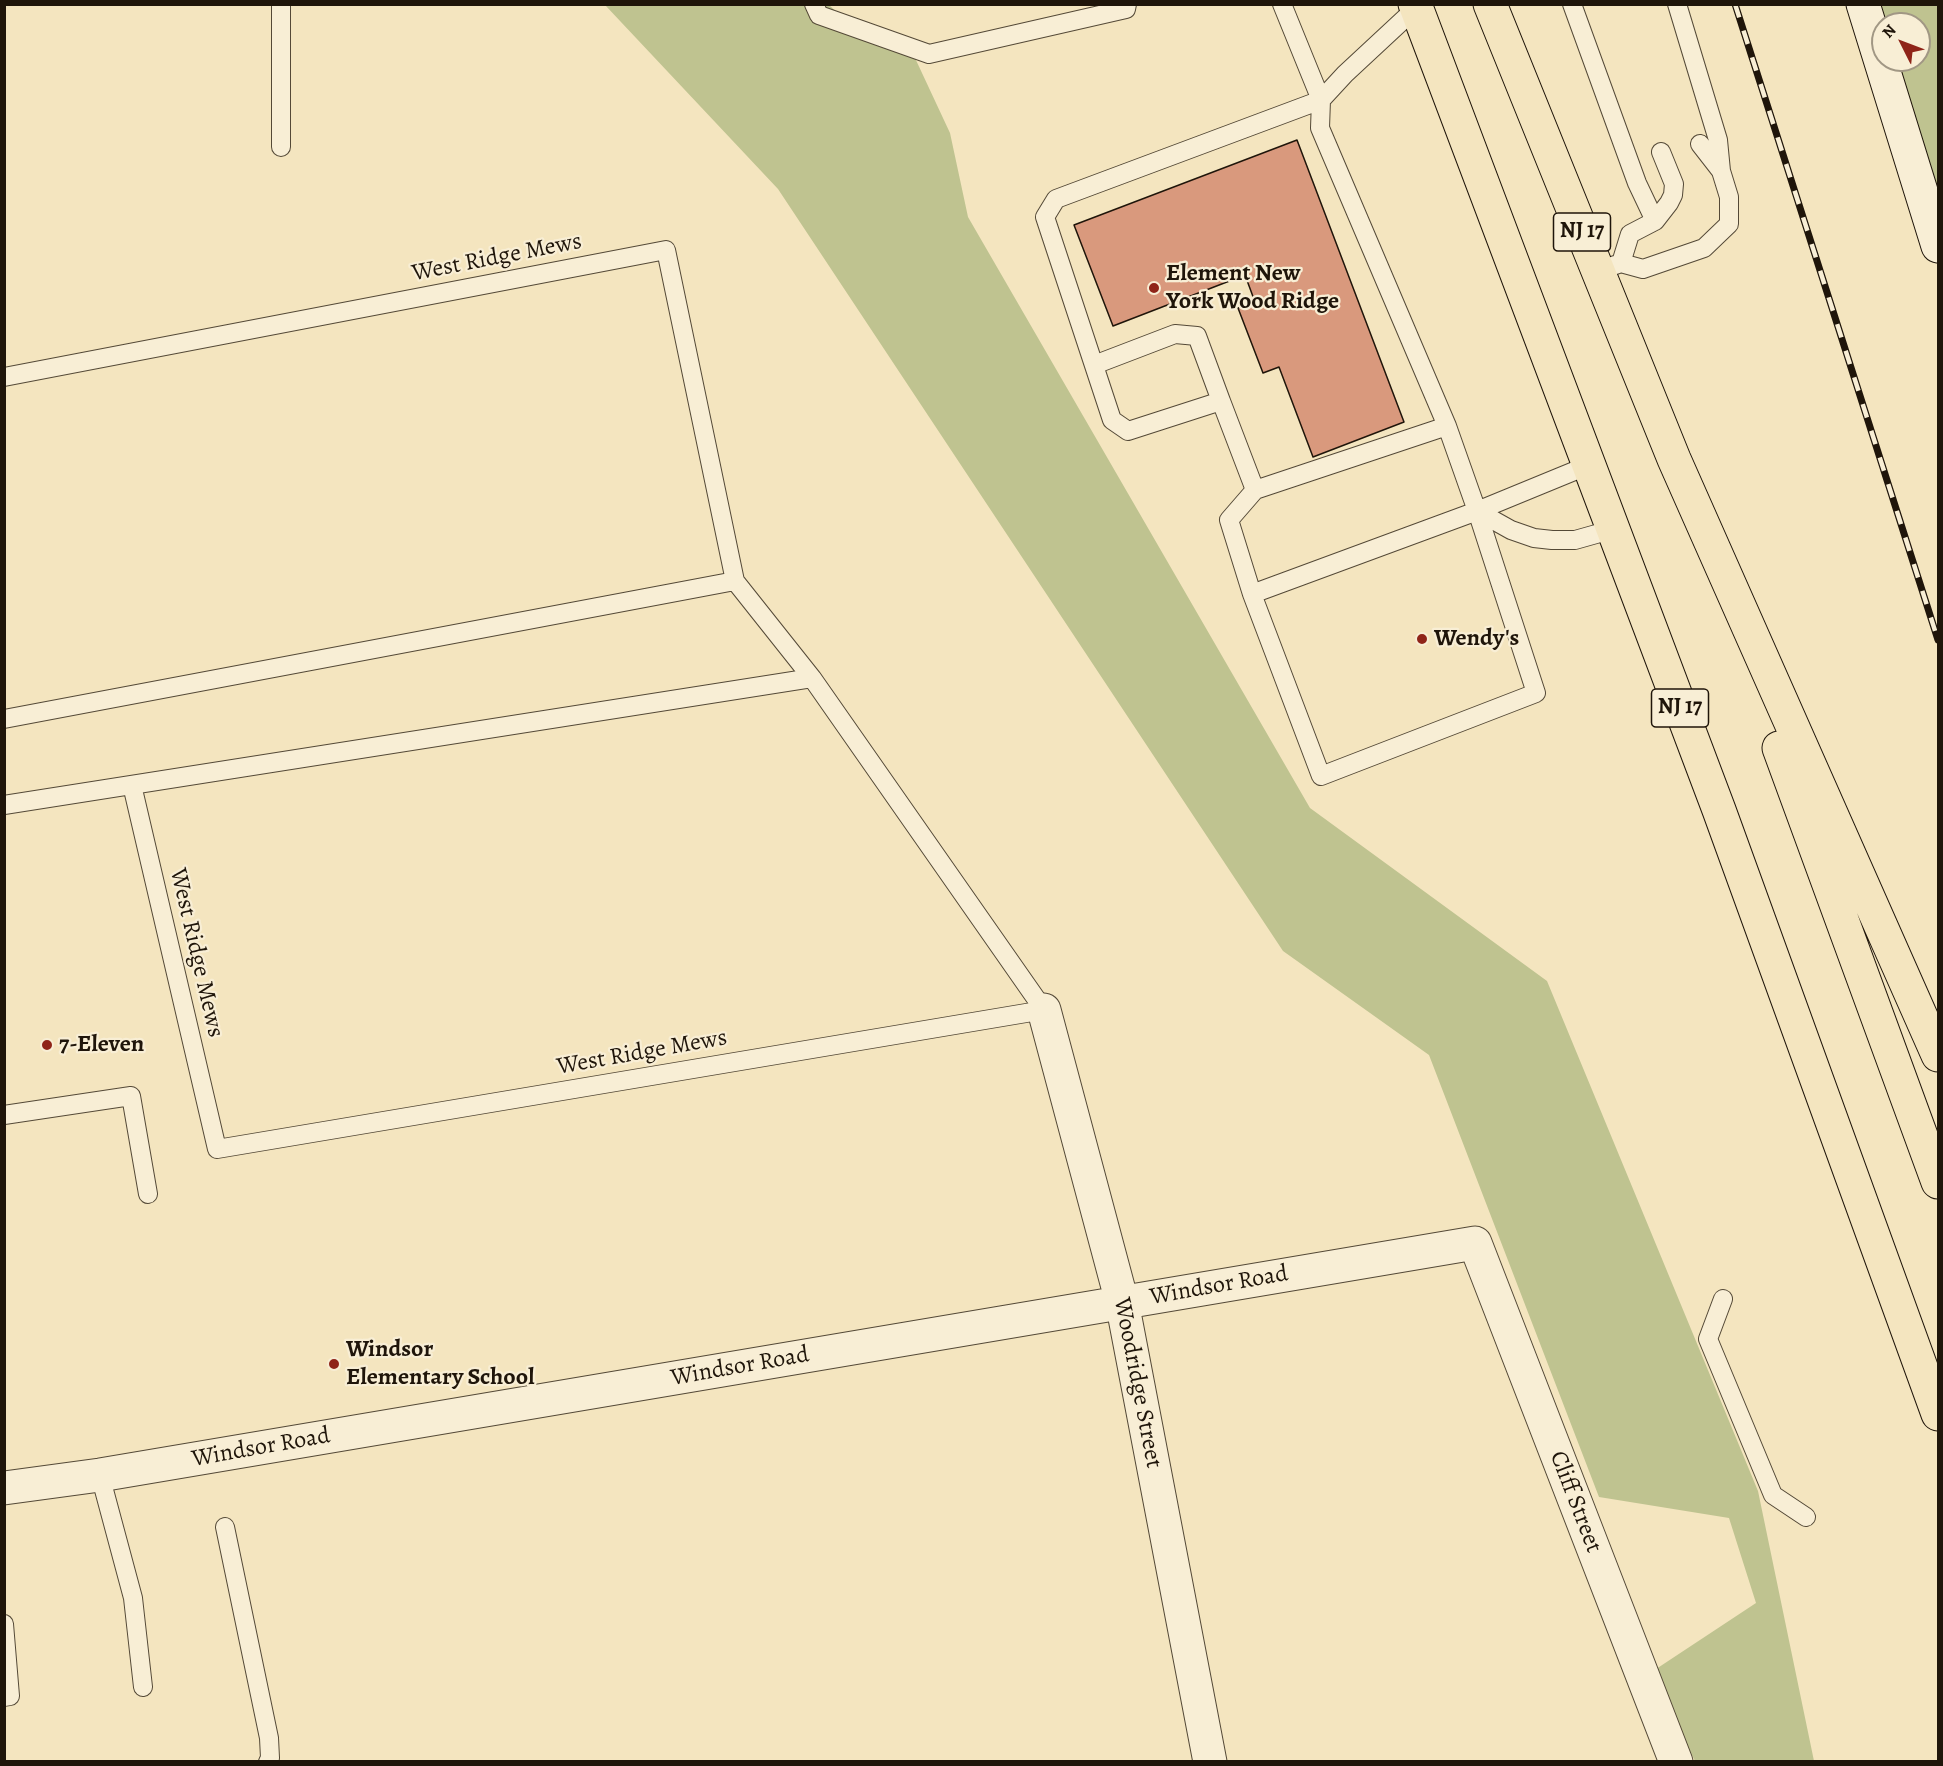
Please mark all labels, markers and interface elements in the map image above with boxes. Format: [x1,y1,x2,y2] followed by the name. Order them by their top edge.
[1871,12,1931,72] north arrow
[1877,20,1901,43] text: N
[1554,213,1610,251] road number: NJ 17
[410,227,584,289] street label: West Ridge Mews
[1166,260,1339,316] place label: Element New York Wood Ridge
[1147,281,1161,295] marker: Element New York Wood Ridge
[1434,625,1519,653] place label: Wendy's
[1415,632,1429,646] marker: Wendy's
[1652,689,1708,727] road number: NJ 17
[163,866,229,1040] street label: West Ridge Mews
[555,1024,729,1082] street label: West Ridge Mews
[59,1031,144,1059] place label: 7-Eleven
[40,1038,54,1052] marker: 7-Eleven
[1148,1260,1290,1312] street label: Windsor Road
[1106,1295,1168,1471] street label: Woodridge Street
[346,1336,534,1392] place label: Windsor Elementary School
[669,1341,811,1393] street label: Windsor Road
[327,1357,341,1371] marker: Windsor Elementary School
[190,1422,332,1474] street label: Windsor Road
[1542,1447,1608,1557] street label: Cliff Street

